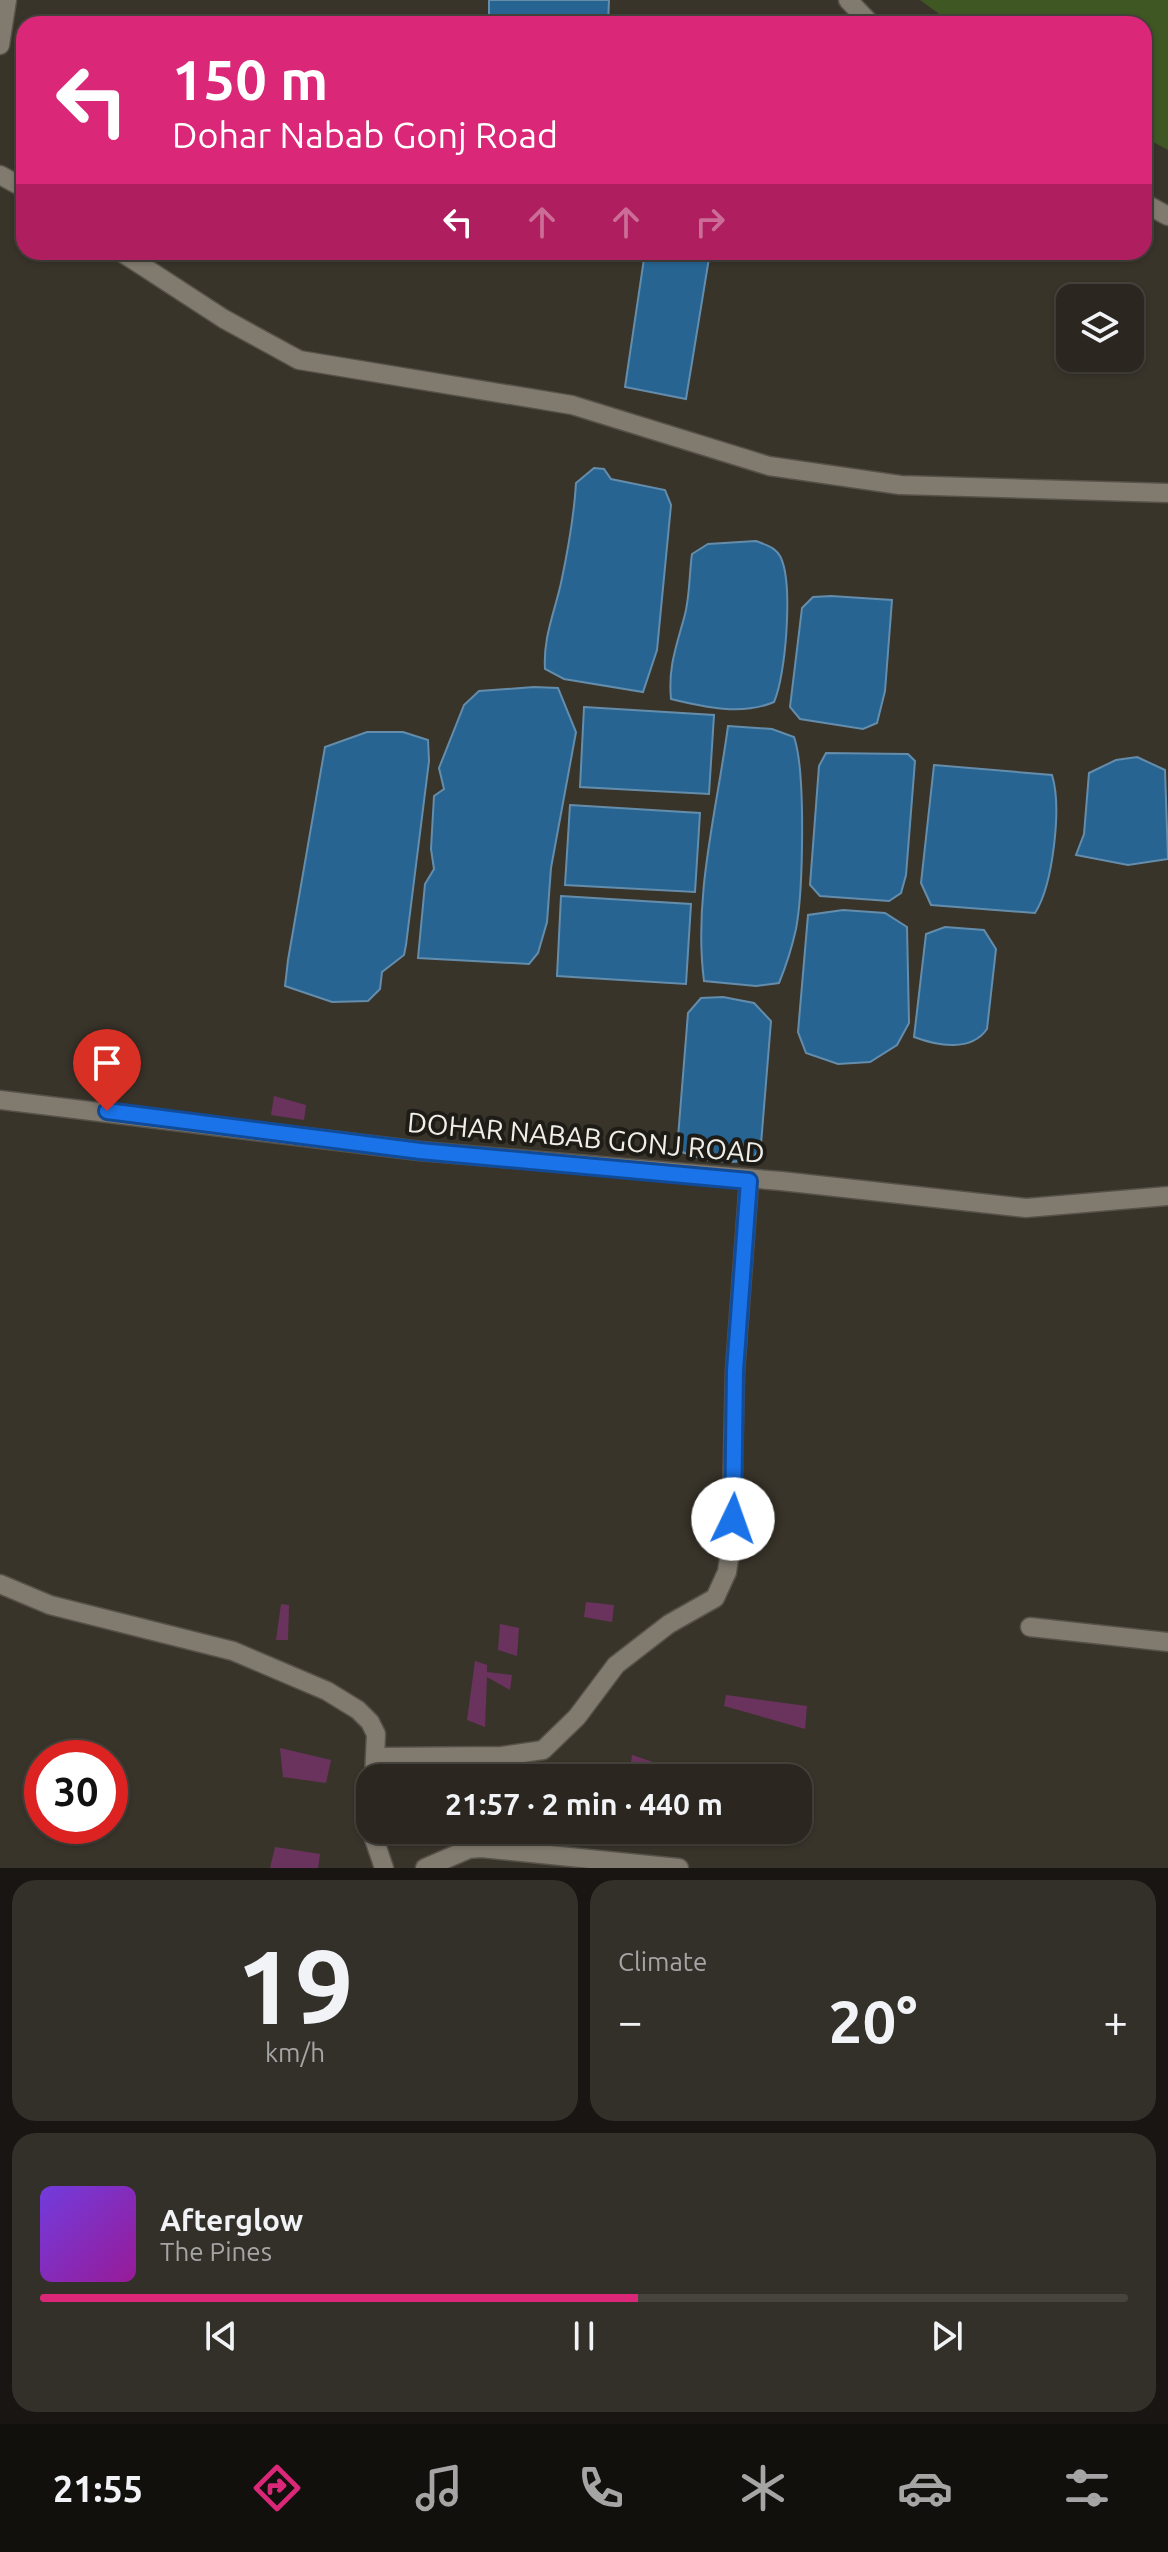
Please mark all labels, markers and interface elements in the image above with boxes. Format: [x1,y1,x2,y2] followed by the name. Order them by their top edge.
[40,48,144,152] icon: left
[172,48,328,111] text: 150 m
[172,114,558,155] text: Dohar Nabab Gonj Road
[436,200,480,244] icon: left
[520,200,564,244] icon: ahead
[604,200,648,244] icon: ahead
[688,200,732,244] icon: right
[1056,284,1144,372] map controls
[1056,284,1144,372] button: layers
[73,1029,141,1111] pin
[85,1041,129,1085] icon: arrive
[406,1106,766,1168] street label: DOHAR NABAB GONJ ROAD
[691,1477,775,1561] position arrow
[24,1740,128,1844] speed limit sign: 30
[445,1787,723,1821] text: 21:57 · 2 min · 440 m
[236,1927,354,2044] text: 19
[618,1947,707,1976] text: Climate
[829,1987,917,2054] text: 20°
[618,1996,643,2045] text: −
[1103,1996,1128,2045] text: +
[265,2038,325,2067] text: km/h
[160,2203,303,2237] text: Afterglow
[160,2237,272,2266] text: The Pines
[199,2314,243,2358] icon: previous
[562,2314,606,2358] icon: pause
[925,2314,969,2358] icon: next
[249,2460,305,2516] icon: directions
[411,2460,467,2516] icon: music
[573,2460,629,2516] icon: phone
[735,2460,791,2516] icon: climate
[897,2460,953,2516] icon: car
[1059,2460,1115,2516] icon: filters
[53,2468,143,2509] text: 21:55

